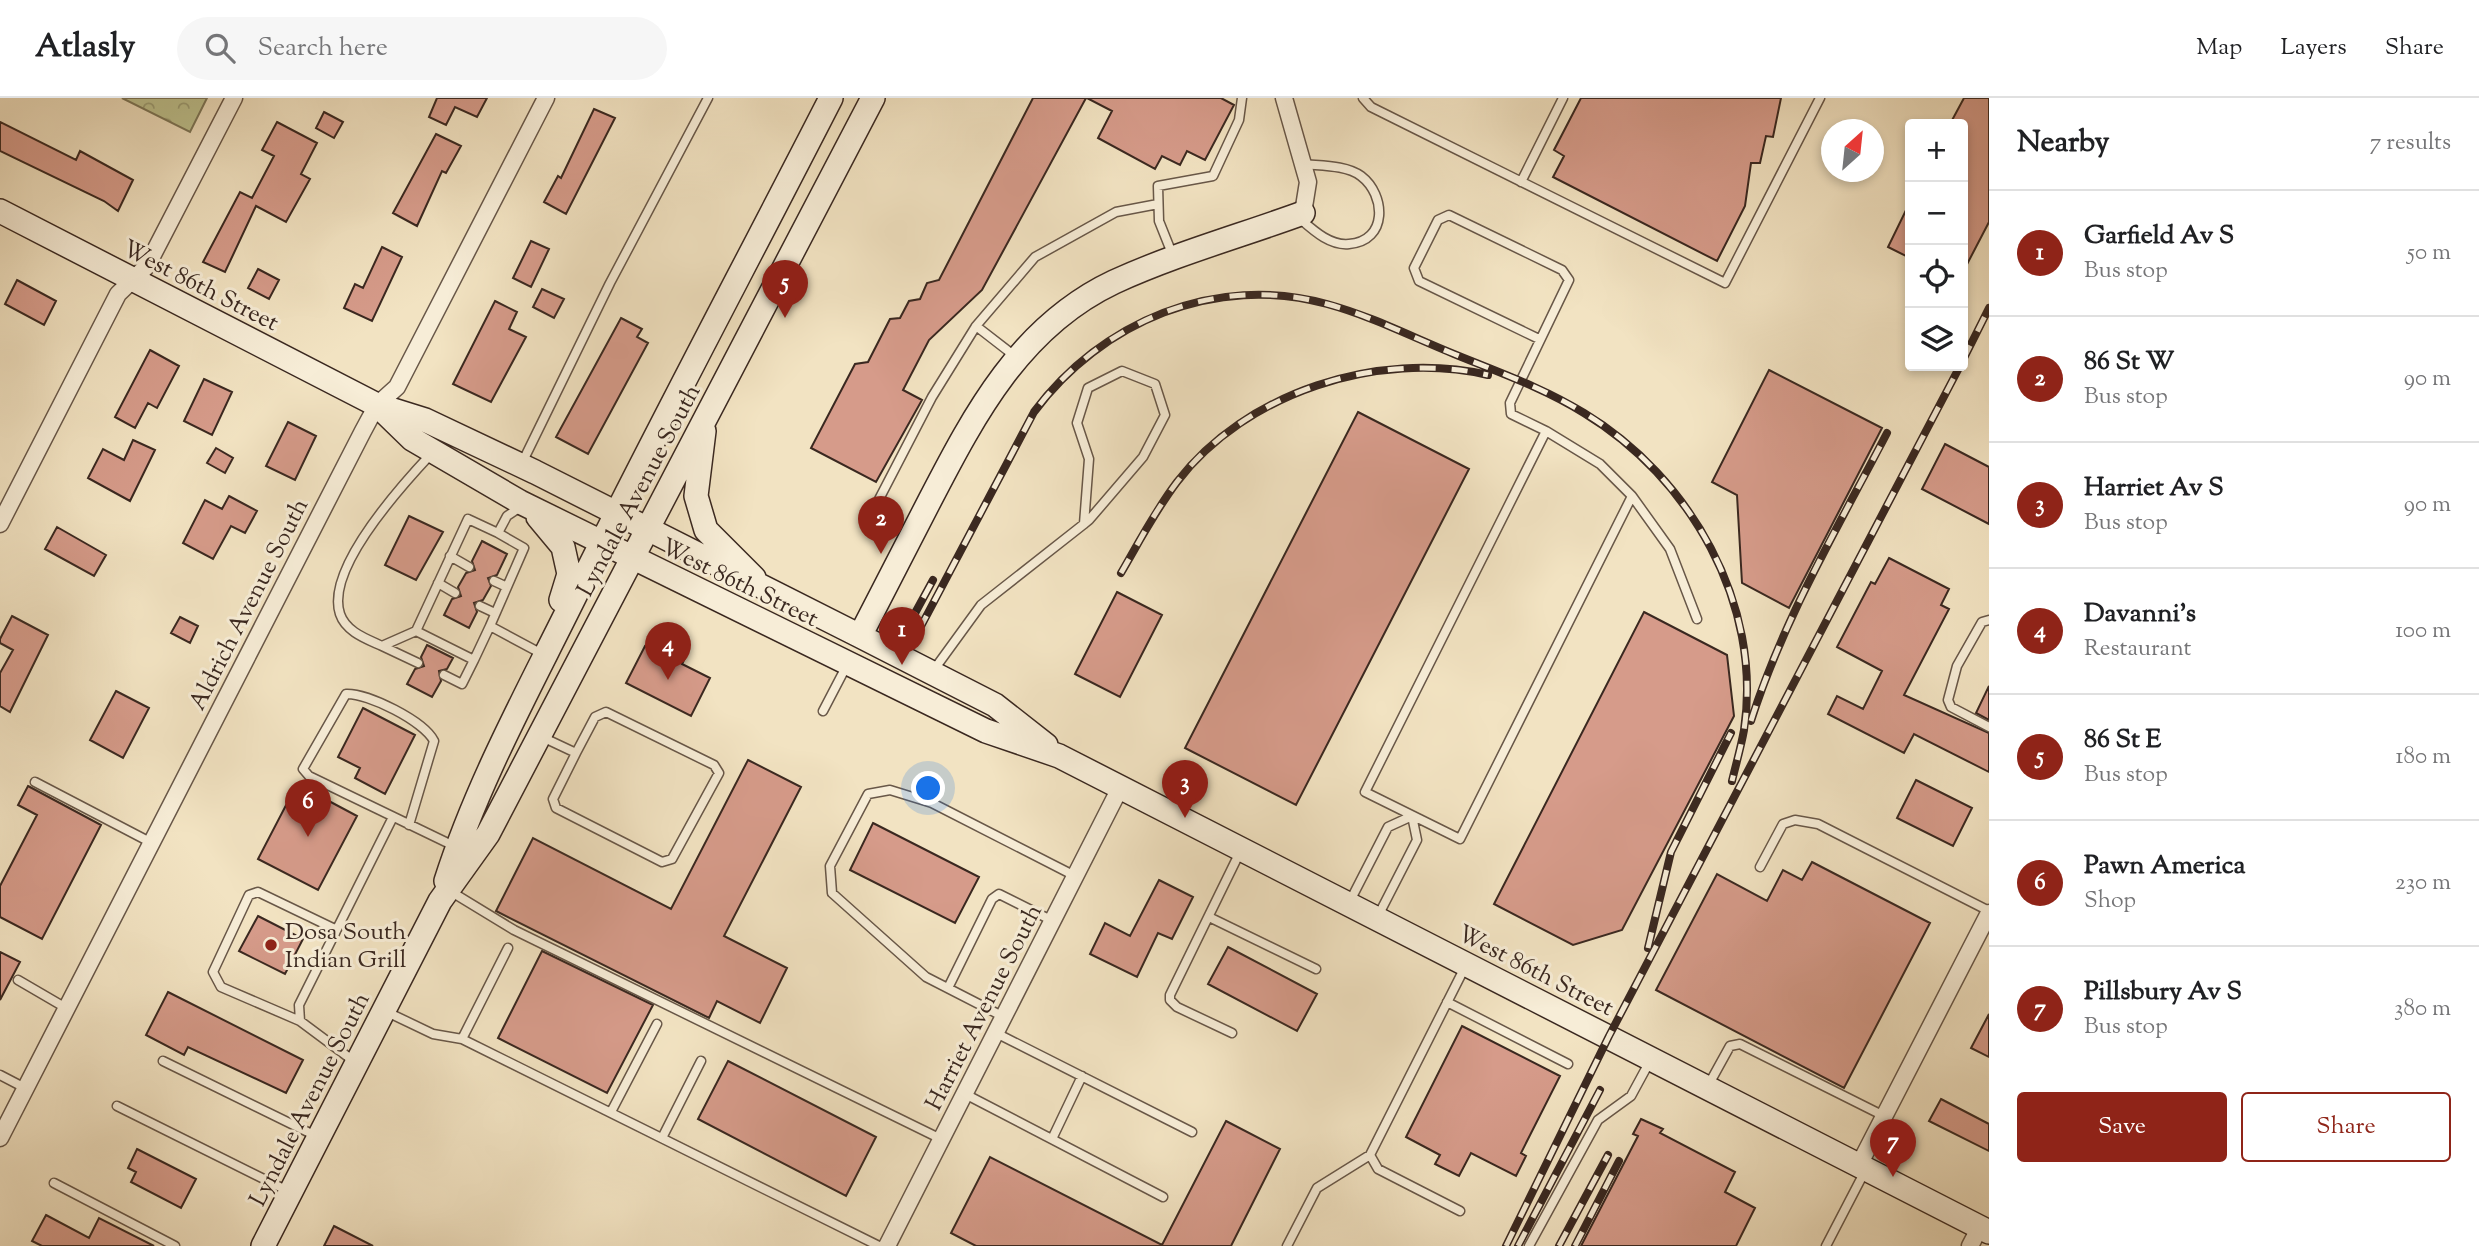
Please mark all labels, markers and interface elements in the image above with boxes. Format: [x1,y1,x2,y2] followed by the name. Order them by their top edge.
[177,17,667,80] search box
[35,24,135,72] text: Atlasly
[201,29,239,67] icon: search
[257,30,388,67] text: Search here
[2196,31,2242,65] text: Map
[2280,31,2347,65] text: Layers
[2385,31,2444,65] text: Share
[1821,119,1884,182] north arrow
[1905,119,1968,371] map controls
[1905,119,1968,182] button: +
[2017,122,2109,165] text: Nearby
[2370,127,2451,160] text: 7 results
[1905,182,1968,245] button: −
[2084,218,2234,255] text: Garfield Av S
[116,233,284,341] street label: West 86th Street
[2036,237,2044,270] text: 1
[2407,237,2451,270] text: 50 m
[1905,245,1968,308] button: locate
[2084,255,2168,288] text: Bus stop
[762,260,808,318] pin: 5
[1905,308,1968,371] button: layers
[2084,344,2174,381] text: 86 St W
[2035,363,2045,396] text: 2
[2404,363,2451,396] text: 90 m
[569,379,710,603] street label: Lyndale Avenue South
[2084,381,2168,414] text: Bus stop
[2084,470,2224,507] text: Harriet Av S
[2035,489,2045,522] text: 3
[2404,489,2451,522] text: 90 m
[182,493,318,717] street label: Aldrich Avenue South
[858,496,904,554] pin: 2
[2084,507,2168,540] text: Bus stop
[655,531,824,637] street label: West 86th Street
[2084,596,2196,633] text: Davanni's
[879,607,925,665] pin: 1
[2034,615,2046,648] text: 4
[2395,615,2451,648] text: 100 m
[645,622,691,680] pin: 4
[2084,633,2191,666] text: Restaurant
[2084,722,2161,759] text: 86 St E
[2036,741,2044,774] text: 5
[2396,741,2451,774] text: 180 m
[2084,759,2168,792] text: Bus stop
[1162,760,1208,818] pin: 3
[911,771,945,805] your location
[285,779,331,837] pin: 6
[2084,848,2246,885] text: Pawn America
[2034,867,2046,900] text: 6
[2395,867,2451,900] text: 230 m
[2084,885,2136,918] text: Shop
[918,899,1052,1117] street label: Harriet Avenue South
[285,916,407,978] place label: Dosa South Indian Grill
[1451,918,1619,1026] street label: West 86th Street
[263,937,279,953] marker: Dosa South Indian Grill
[2084,974,2242,1011] text: Pillsbury Av S
[242,987,379,1213] street label: Lyndale Avenue South
[2034,993,2046,1026] text: 7
[2394,993,2451,1026] text: 380 m
[2084,1011,2168,1044] text: Bus stop
[2017,1092,2227,1162] button: Save
[2241,1092,2451,1162] button: Share
[1870,1119,1916,1177] pin: 7

